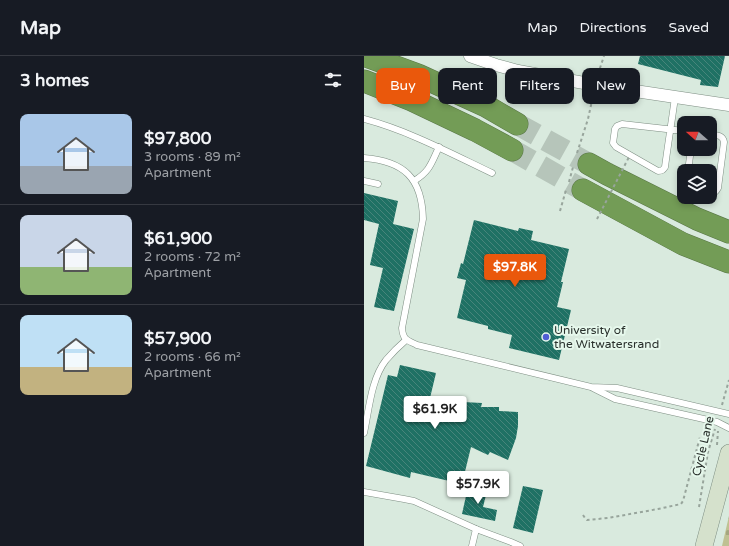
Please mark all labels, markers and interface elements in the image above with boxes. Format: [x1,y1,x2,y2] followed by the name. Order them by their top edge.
[20,17,61,39] text: Map
[527,19,558,36] text: Map
[580,19,647,36] text: Directions
[669,19,709,36] text: Saved
[376,68,430,104] chip: Buy
[438,68,497,104] chip: Rent
[505,68,574,104] chip: Filters
[582,68,640,104] chip: New
[322,69,344,91] icon: filters
[20,70,89,91] text: 3 homes
[677,116,717,156] north arrow
[677,116,717,204] map controls
[144,128,211,149] text: $97,800
[52,130,100,178] icon: home
[144,149,241,165] text: 3 rooms · 89 m²
[677,164,717,204] button: layers
[144,165,211,181] text: Apartment
[144,228,212,249] text: $61,900
[52,231,100,279] icon: home
[144,249,241,265] text: 2 rooms · 72 m²
[482,254,548,288] pin: $97.8K
[493,259,537,275] text: $97.8K
[144,265,211,281] text: Apartment
[554,323,659,351] place label: University of the Witwatersrand
[144,328,211,349] text: $57,900
[52,331,100,379] icon: home
[541,332,551,342] marker: University of the Witwatersrand
[144,349,241,365] text: 2 rooms · 66 m²
[144,365,211,381] text: Apartment
[402,396,468,430] pin: $61.9K
[413,401,457,417] text: $61.9K
[689,414,717,477] street label: Cycle Lane
[445,471,511,505] pin: $57.9K
[456,476,500,492] text: $57.9K

